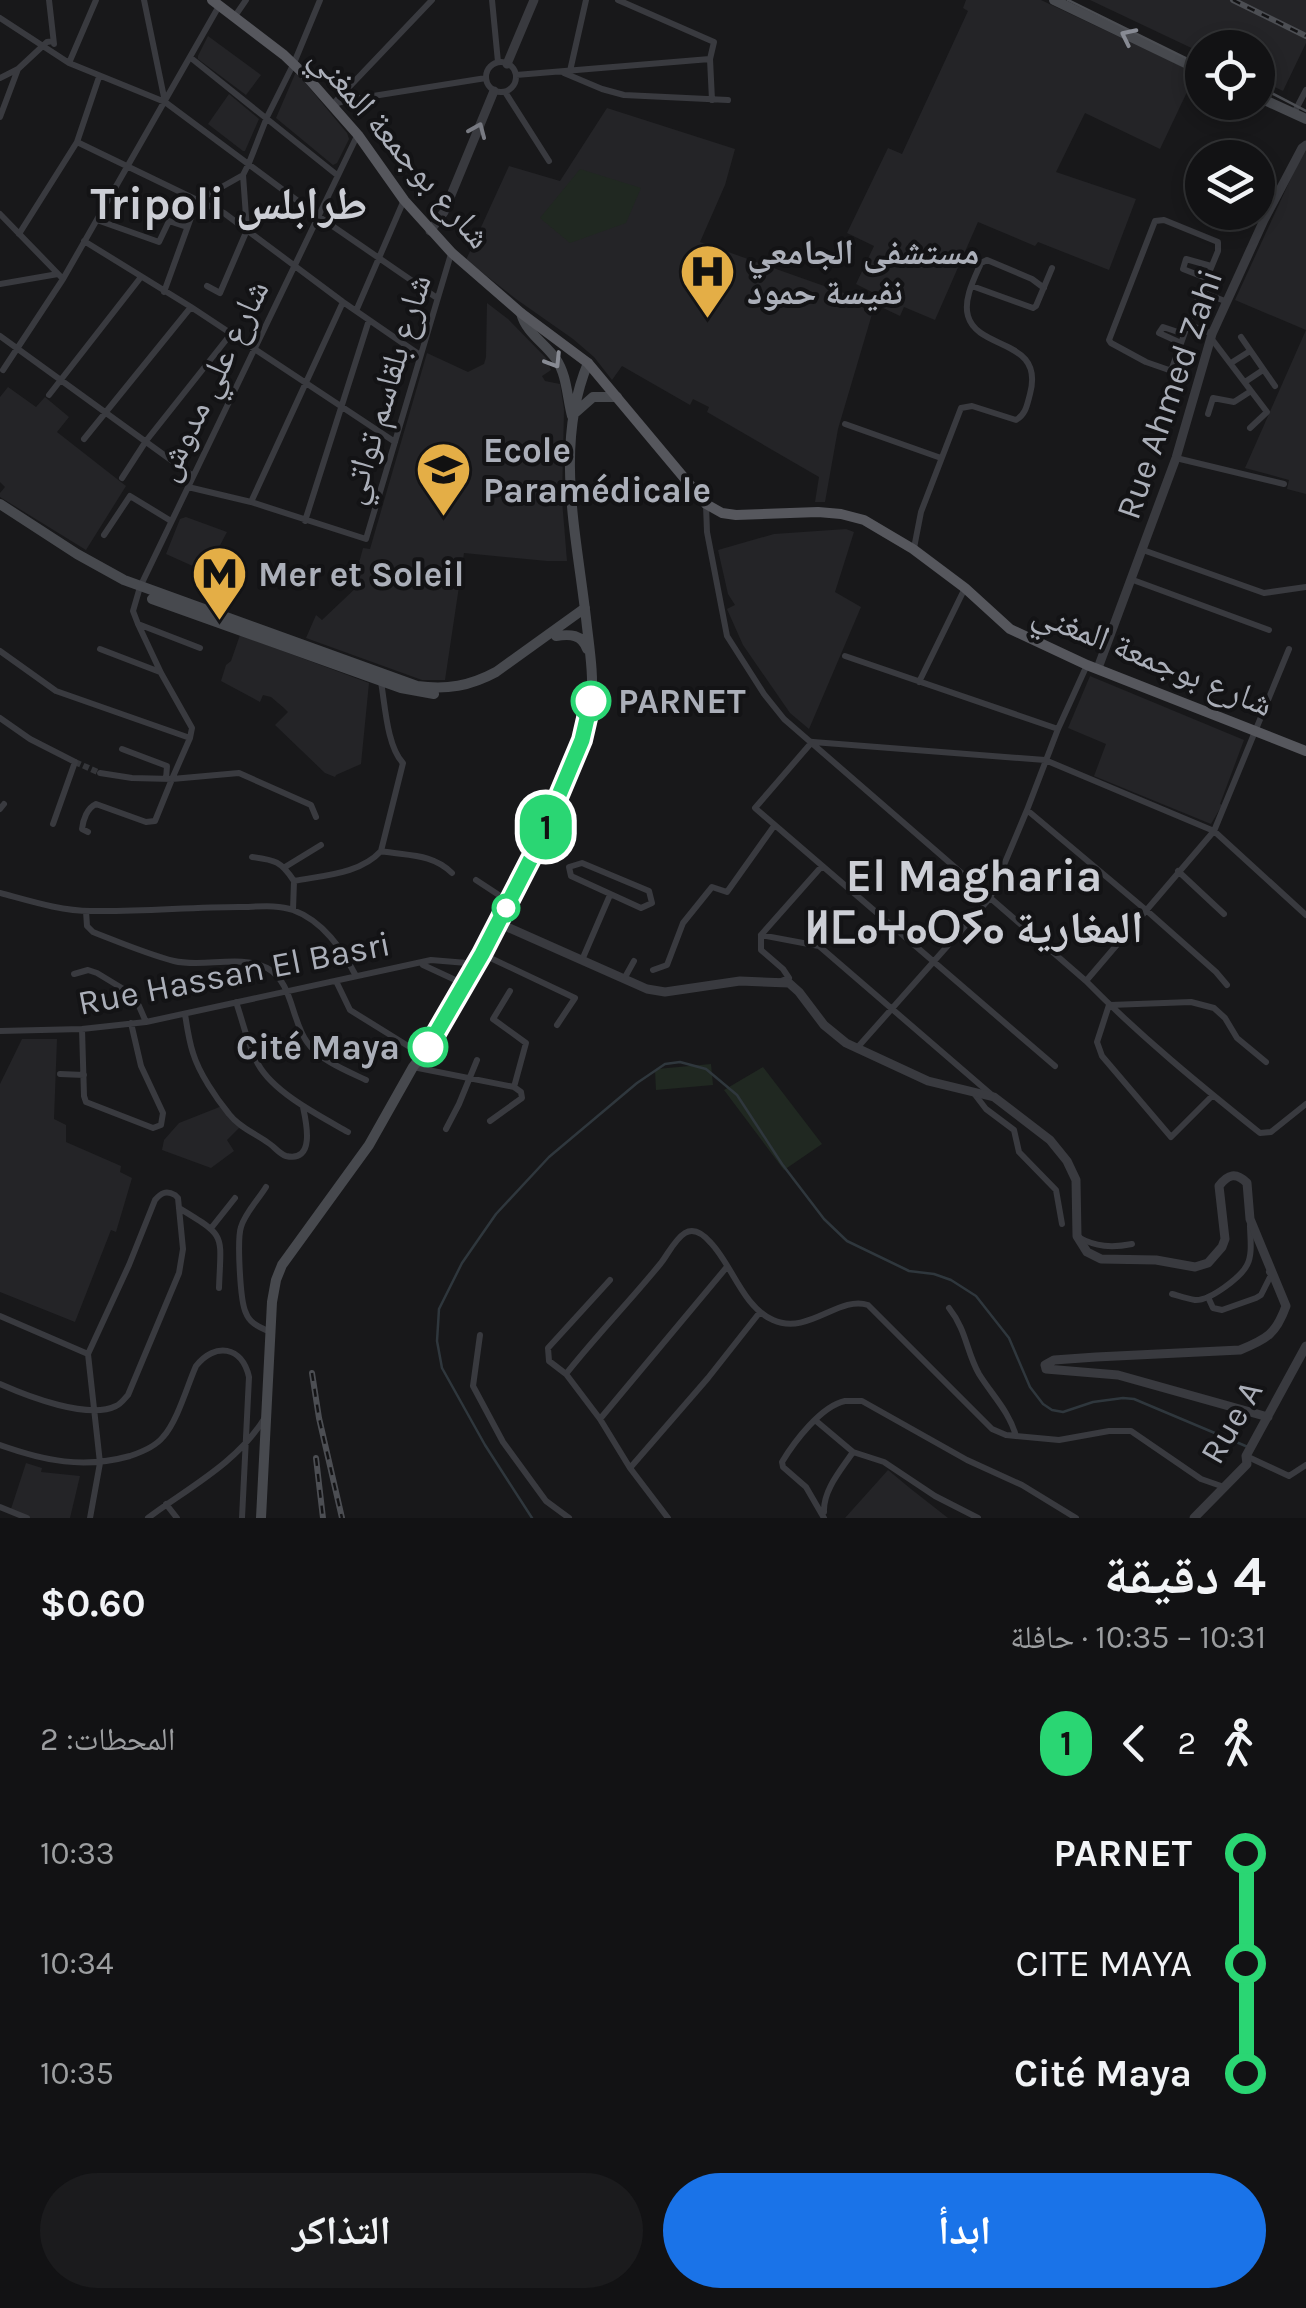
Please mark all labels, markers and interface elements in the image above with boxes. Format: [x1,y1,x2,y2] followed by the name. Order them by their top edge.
[1120,28,1138,48] one-way arrow
[1185,30,1275,230] map controls
[1185,30,1275,120] button: locate
[296,38,500,262] street label: شارع بوجمعة المغني
[466,122,486,140] one-way arrow
[1185,140,1275,230] button: layers
[90,178,368,231] district label: Tripoli طرابلس
[747,232,979,313] place label: مستشفى الجامعي نفيسة حمود
[678,242,738,321] hospital icon: مستشفى الجامعي نفيسة حمود
[1108,264,1231,524] street label: Rue Ahmed Zahi
[331,269,446,511] street label: شارع بلقاسم تواتي
[145,273,284,490] street label: شارع علي مدوش
[542,350,561,368] one-way arrow
[483,430,711,511] place label: Ecole Paramédicale
[414,440,474,519] school or university icon: Ecole Paramédicale
[189,544,249,623] metro station icon: Mer et Soleil
[258,554,464,595] place label: Mer et Soleil
[1024,592,1279,732] street label: شارع بوجمعة المغني
[618,681,746,722] place label: PARNET
[572,682,610,720] marker: PARNET
[514,794,578,860] line badge: 1
[540,807,552,848] text: 1
[805,850,1143,954] district label: El Magharia ⵍⵎⴰⵖⴰⵔⵢⴰ المغارية
[493,895,519,921] unlabelled marker
[74,923,394,1024] street label: Rue Hassan El Basri
[236,1027,400,1069] place label: Cité Maya
[409,1028,447,1066] marker: Cité Maya
[1191,1373,1271,1471] street label: Rue A
[1104,1544,1266,1608] text: 4 دقيقة
[40,1581,146,1626] text: $0.60
[1010,1619,1266,1656] text: 10:31 – 10:35 · حافلة
[1107,1716,1162,1771] icon: back
[1211,1716,1266,1771] icon: walk
[40,1721,175,1758] text: المحطات: 2
[1060,1723,1072,1764] text: 1
[1177,1725,1196,1762] text: 2
[1054,1831,1192,1876] text: PARNET
[40,1835,115,1872] text: 10:33
[1016,1941,1192,1986] text: CITE MAYA
[40,1945,114,1982] text: 10:34
[1014,2051,1192,2096] text: Cité Maya
[40,2055,114,2092] text: 10:35
[40,2173,643,2288] button: التذاكر
[663,2173,1266,2288] button: ابدأ

